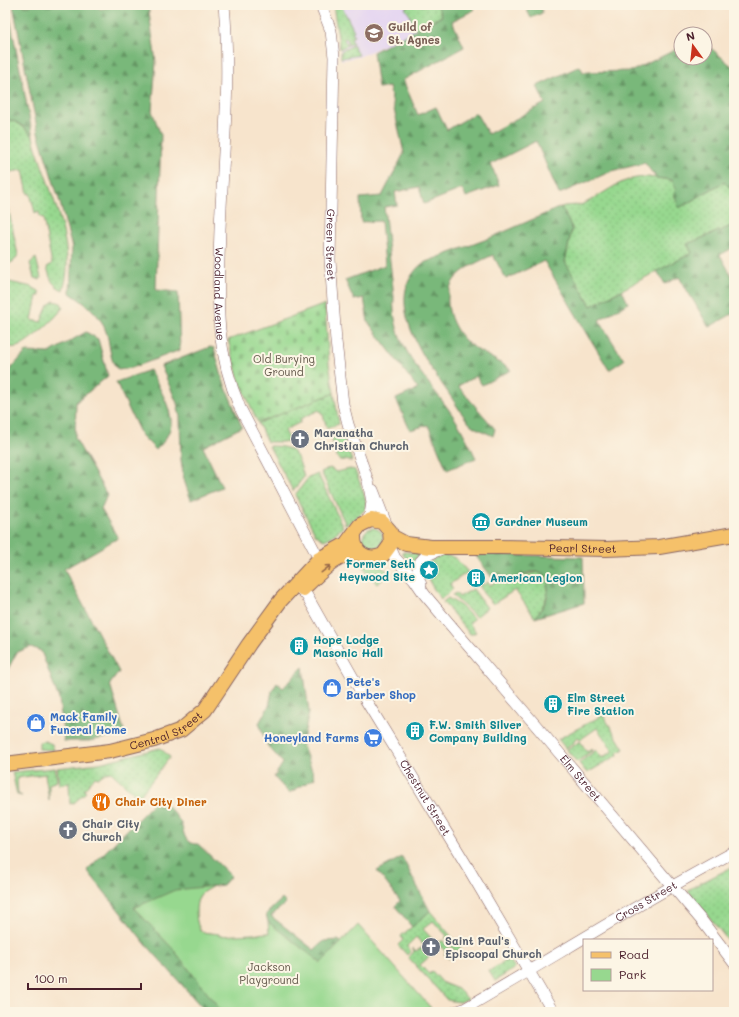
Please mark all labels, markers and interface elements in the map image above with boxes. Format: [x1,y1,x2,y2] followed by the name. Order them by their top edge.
[388,19,440,47] place label: Guild of St. Agnes
[363,22,385,44] school or university icon: Guild of St. Agnes
[673,26,713,66] north arrow
[684,28,696,44] text: N
[323,209,340,282] street label: Green Street
[211,247,229,342] street label: Woodland Avenue
[253,351,315,379] park label: Old Burying Ground
[314,425,409,453] place label: Maranatha Christian Church
[289,428,311,450] church icon: Maranatha Christian Church
[470,511,492,533] museum icon: Gardner Museum
[495,514,588,529] place label: Gardner Museum
[549,540,617,556] street label: Pearl Street
[339,556,415,584] place label: Former Seth Heywood Site
[418,559,440,581] place icon: Former Seth Heywood Site
[320,564,331,573] one-way arrow
[465,567,487,589] building icon: American Legion
[490,570,582,585] place label: American Legion
[313,632,383,660] place label: Hope Lodge Masonic Hall
[288,635,310,657] building icon: Hope Lodge Masonic Hall
[346,674,416,702] place label: Pete's Barber Shop
[321,677,343,699] shop icon: Pete's Barber Shop
[567,690,634,718] place label: Elm Street Fire Station
[542,693,564,715] building icon: Elm Street Fire Station
[128,707,205,753] street label: Central Street
[50,709,127,737] place label: Mack Family Funeral Home
[25,712,47,734] shop icon: Mack Family Funeral Home
[429,717,527,745] place label: F.W. Smith Silver Company Building
[404,720,426,742] building icon: F.W. Smith Silver Company Building
[362,727,384,749] supermarket icon: Honeyland Farms
[264,730,359,745] place label: Honeyland Farms
[557,751,605,804] street label: Elm Street
[397,756,455,838] street label: Chestnut Street
[90,791,112,813] restaurant icon: Chair City Diner
[115,794,207,809] place label: Chair City Diner
[82,816,139,844] place label: Chair City Church
[57,819,79,841] church icon: Chair City Church
[612,877,680,925] street label: Cross Street
[445,933,542,961] place label: Saint Paul's Episcopal Church
[420,936,442,958] church icon: Saint Paul's Episcopal Church
[583,939,713,991] legend
[619,946,649,962] text: Road
[239,959,299,987] park label: Jackson Playground
[28,965,141,991] scale bar
[619,966,646,982] text: Park
[34,970,68,986] text: 100 m

